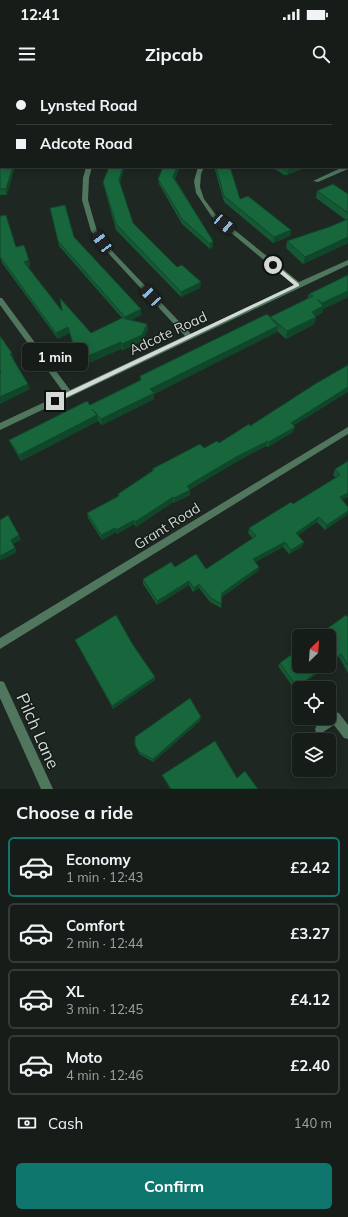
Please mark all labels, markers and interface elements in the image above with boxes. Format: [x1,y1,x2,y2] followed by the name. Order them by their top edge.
[20,5,60,24] text: 12:41
[16,43,38,65] icon: menu
[145,43,203,66] text: Zipcab
[310,43,332,65] icon: search
[40,96,137,115] text: Lynsted Road
[40,134,132,153] text: Adcote Road
[211,212,237,236] car
[90,229,114,255] car
[264,256,282,274] route start
[138,283,164,309] car
[126,307,210,359] street label: Adcote Road
[22,343,88,371] callout: 1 min
[38,349,72,365] text: 1 min
[46,392,64,410] route end
[131,499,203,553] street label: Grant Road
[292,629,336,673] north arrow
[292,629,336,777] map controls
[292,681,336,725] button: locate
[12,690,64,772] street label: Pilch Lane
[292,733,336,777] button: layers
[16,801,133,824] text: Choose a ride
[18,849,54,885] icon: car
[66,850,131,869] text: Economy
[290,858,330,877] text: £2.42
[66,869,143,885] text: 1 min · 12:43
[18,915,54,951] icon: car
[66,916,124,935] text: Comfort
[290,924,330,943] text: £3.27
[66,935,143,951] text: 2 min · 12:44
[18,981,54,1017] icon: car
[66,982,84,1001] text: XL
[290,990,330,1009] text: £4.12
[66,1001,143,1017] text: 3 min · 12:45
[18,1047,54,1083] icon: car
[66,1048,102,1067] text: Moto
[290,1056,330,1075] text: £2.40
[66,1067,143,1083] text: 4 min · 12:46
[16,1112,38,1134] icon: cash
[48,1114,83,1133] text: Cash
[294,1115,332,1131] text: 140 m
[16,1163,332,1209] button: Confirm

